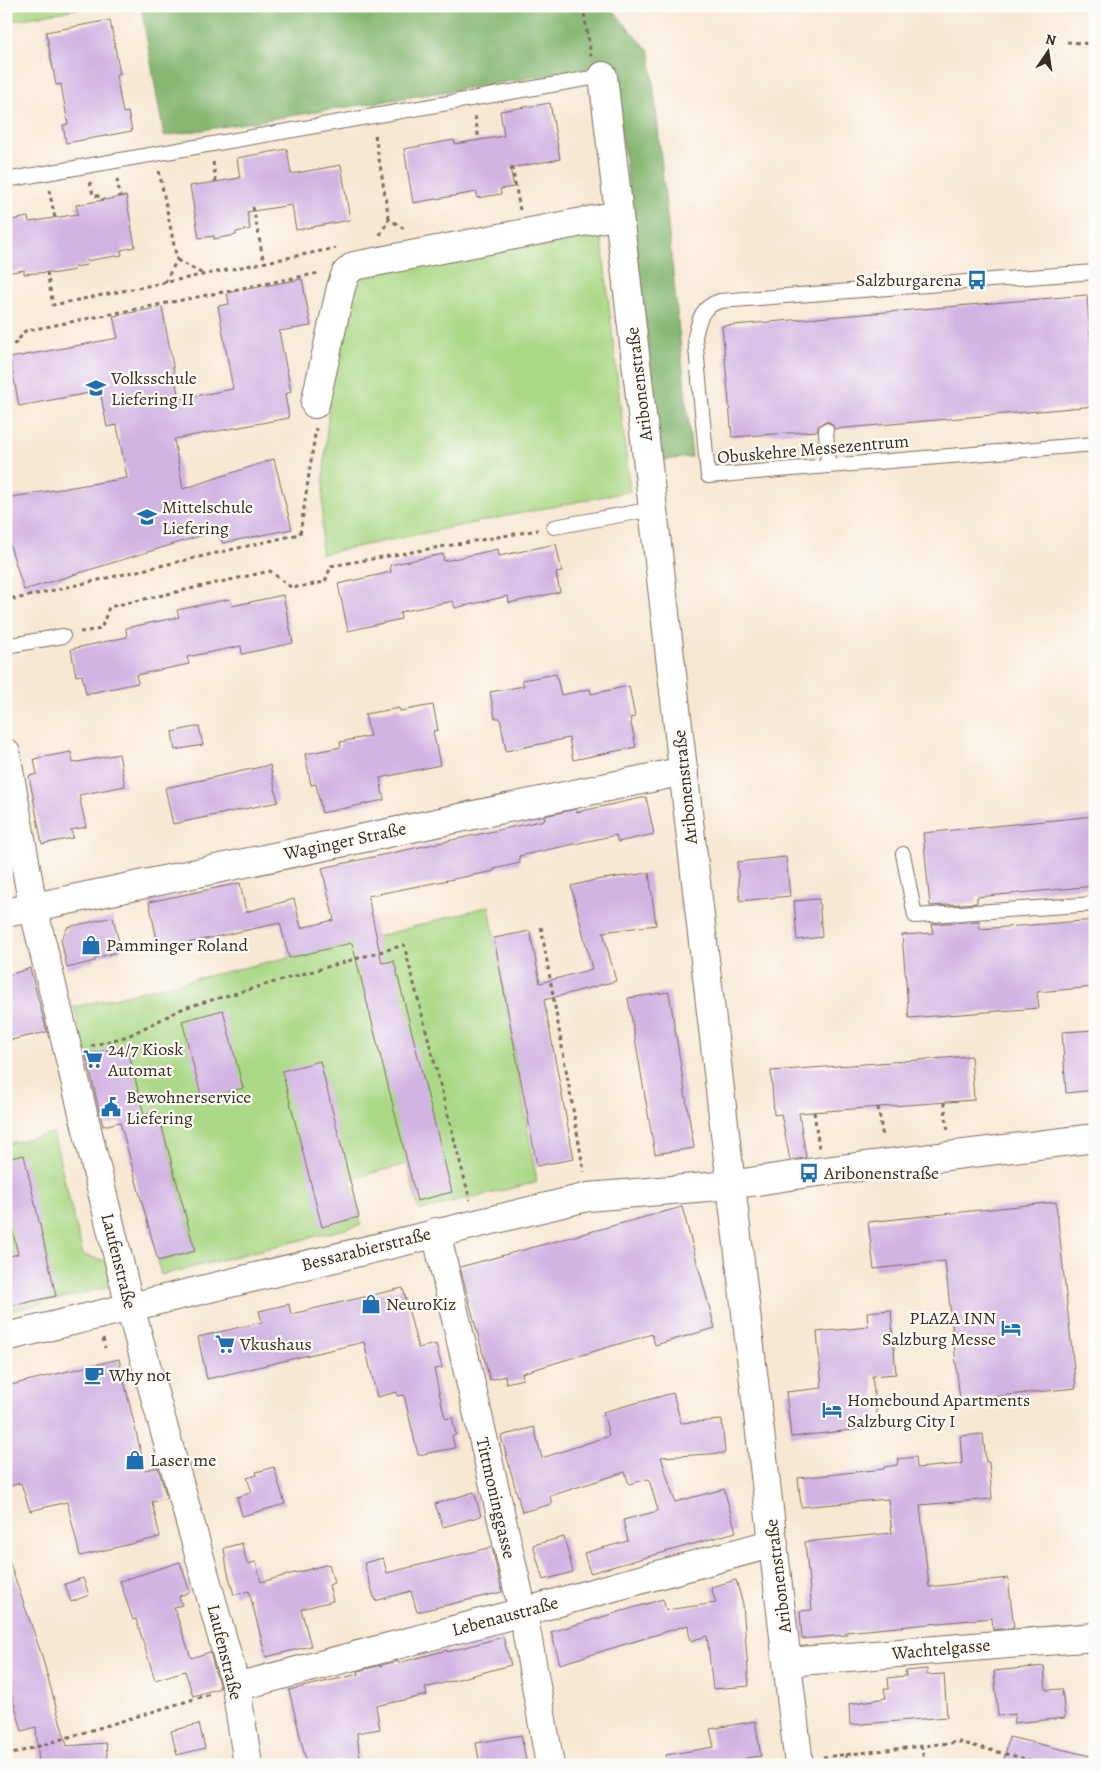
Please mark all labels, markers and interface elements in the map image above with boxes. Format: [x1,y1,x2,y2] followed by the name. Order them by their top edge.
[1024,28,1074,78] north arrow
[1044,29,1058,50] text: N
[856,268,963,292] place label: Salzburgarena
[966,269,988,291] bus stop icon: Salzburgarena
[620,325,658,444] street label: Aribonenstraße
[110,366,197,411] place label: Volksschule Liefering II
[85,377,107,399] school or university icon: Volksschule Liefering II
[716,429,910,469] street label: Obuskehre Messezentrum
[162,495,253,540] place label: Mittelschule Liefering
[136,506,158,528] school or university icon: Mittelschule Liefering
[667,729,703,846] street label: Aribonenstraße
[281,816,408,866] street label: Waginger Straße
[106,933,248,957] place label: Pamminger Roland
[80,934,102,956] shop icon: Pamminger Roland
[107,1037,183,1082] place label: 24/7 Kiosk Automat
[82,1048,104,1070] supermarket icon: 24/7 Kiosk Automat
[126,1085,251,1130] place label: Bewohnerservice Liefering
[100,1096,122,1118] public building icon: Bewohnerservice Liefering
[823,1161,939,1185] place label: Aribonenstraße
[798,1162,820,1184] bus stop icon: Aribonenstraße
[96,1211,142,1311] street label: Laufenstraße
[299,1221,433,1277] street label: Bessarabierstraße
[386,1292,456,1316] place label: NeuroKiz
[360,1293,382,1315] shop icon: NeuroKiz
[882,1306,996,1351] place label: PLAZA INN Salzburg Messe
[1000,1317,1022,1339] hotel icon: PLAZA INN Salzburg Messe
[239,1332,312,1356] place label: Vkushaus
[214,1333,236,1355] supermarket icon: Vkushaus
[108,1363,171,1387] place label: Why not
[83,1364,105,1386] cafe icon: Why not
[847,1388,1030,1433] place label: Homebound Apartments Salzburg City I
[821,1399,843,1421] hotel icon: Homebound Apartments Salzburg City I
[470,1435,522,1561] street label: Tittmoninggasse
[150,1448,216,1472] place label: Laser me
[124,1449,146,1471] shop icon: Laser me
[759,1517,797,1636] street label: Aribonenstraße
[449,1590,561,1642] street label: Lebenaustraße
[202,1602,248,1702] street label: Laufenstraße
[890,1633,991,1665] street label: Wachtelgasse

